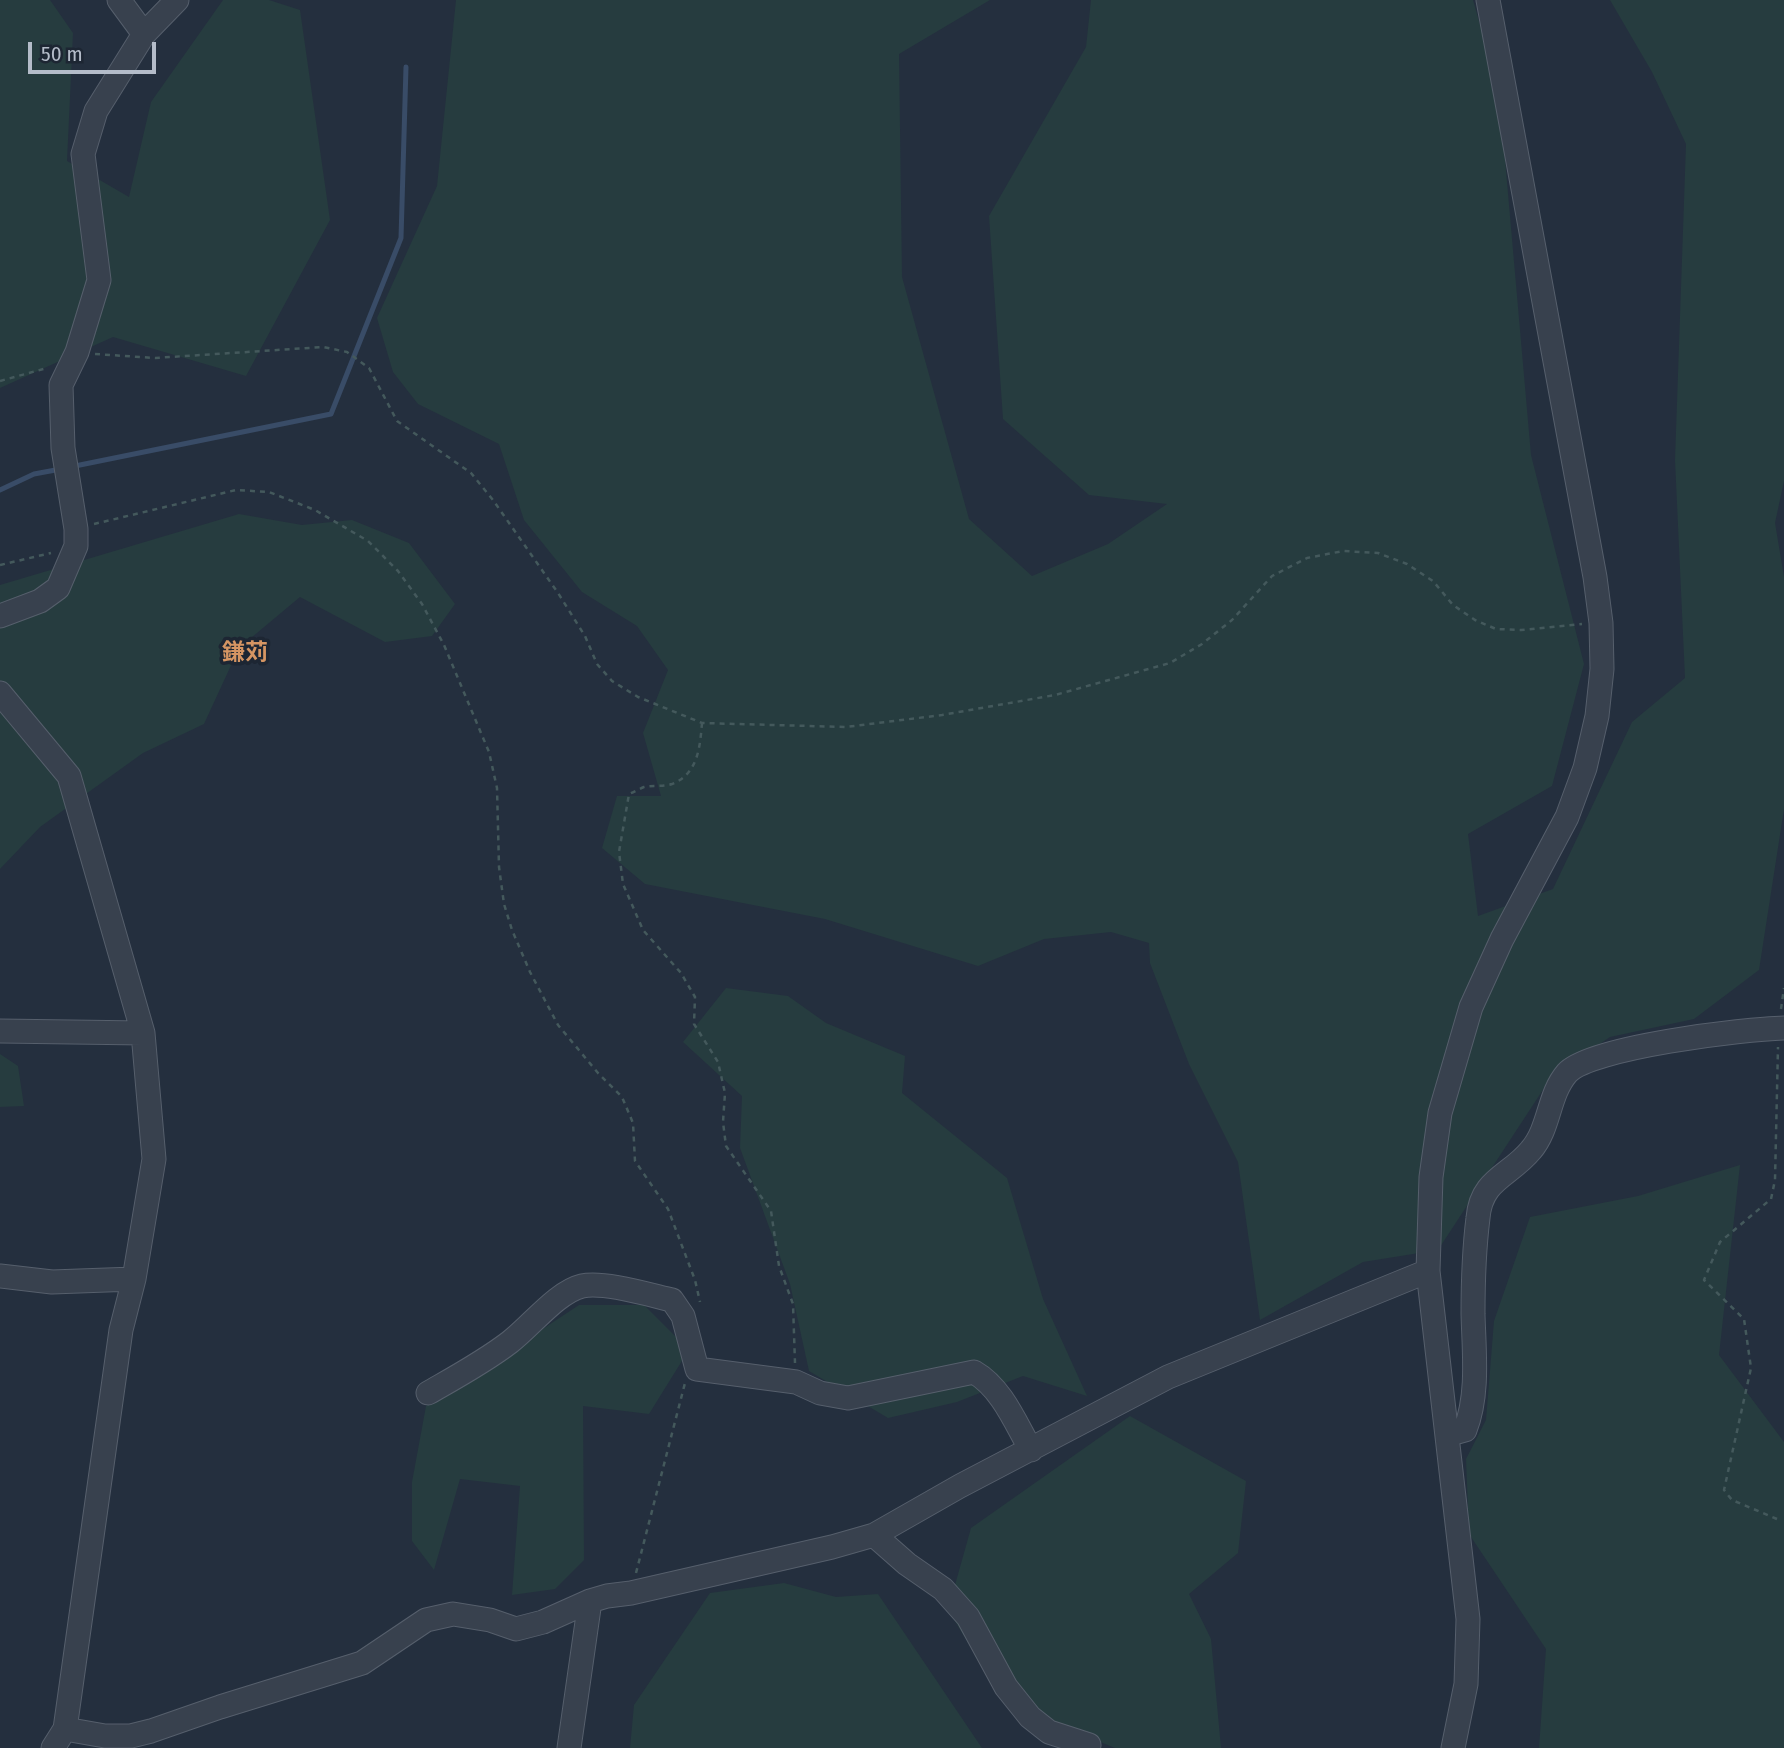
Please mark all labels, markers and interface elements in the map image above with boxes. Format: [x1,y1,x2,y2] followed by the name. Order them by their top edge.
[32,28,159,72] scale bar
[41,41,83,67] text: 50 m
[222,640,268,668] district label: 鎌苅

